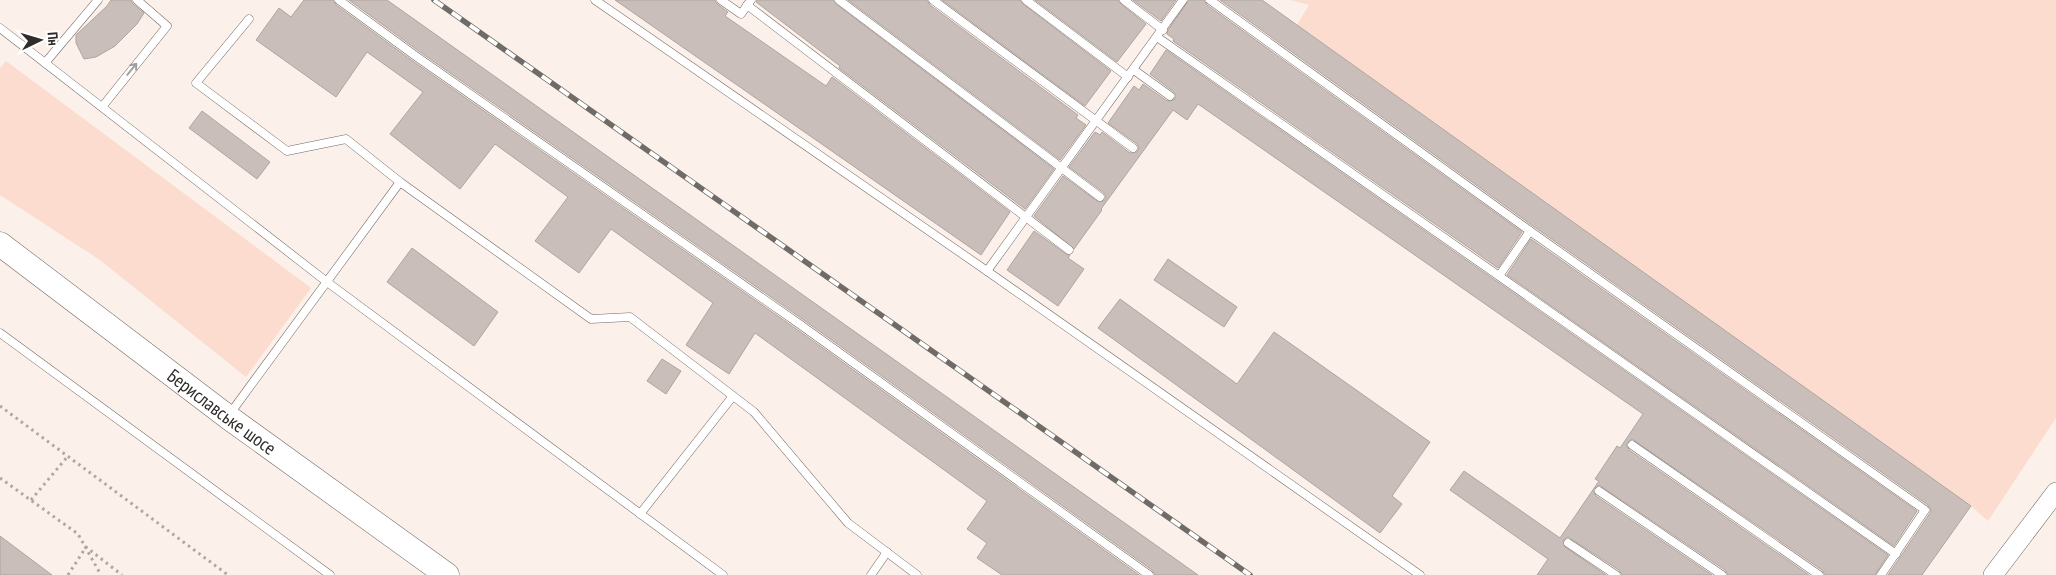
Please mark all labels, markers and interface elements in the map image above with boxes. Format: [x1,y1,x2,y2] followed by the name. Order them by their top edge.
[15,15,65,65] north arrow
[43,31,63,46] text: Пн
[127,63,138,76] one-way arrow
[163,363,281,460] street label: Бериславське шосе

